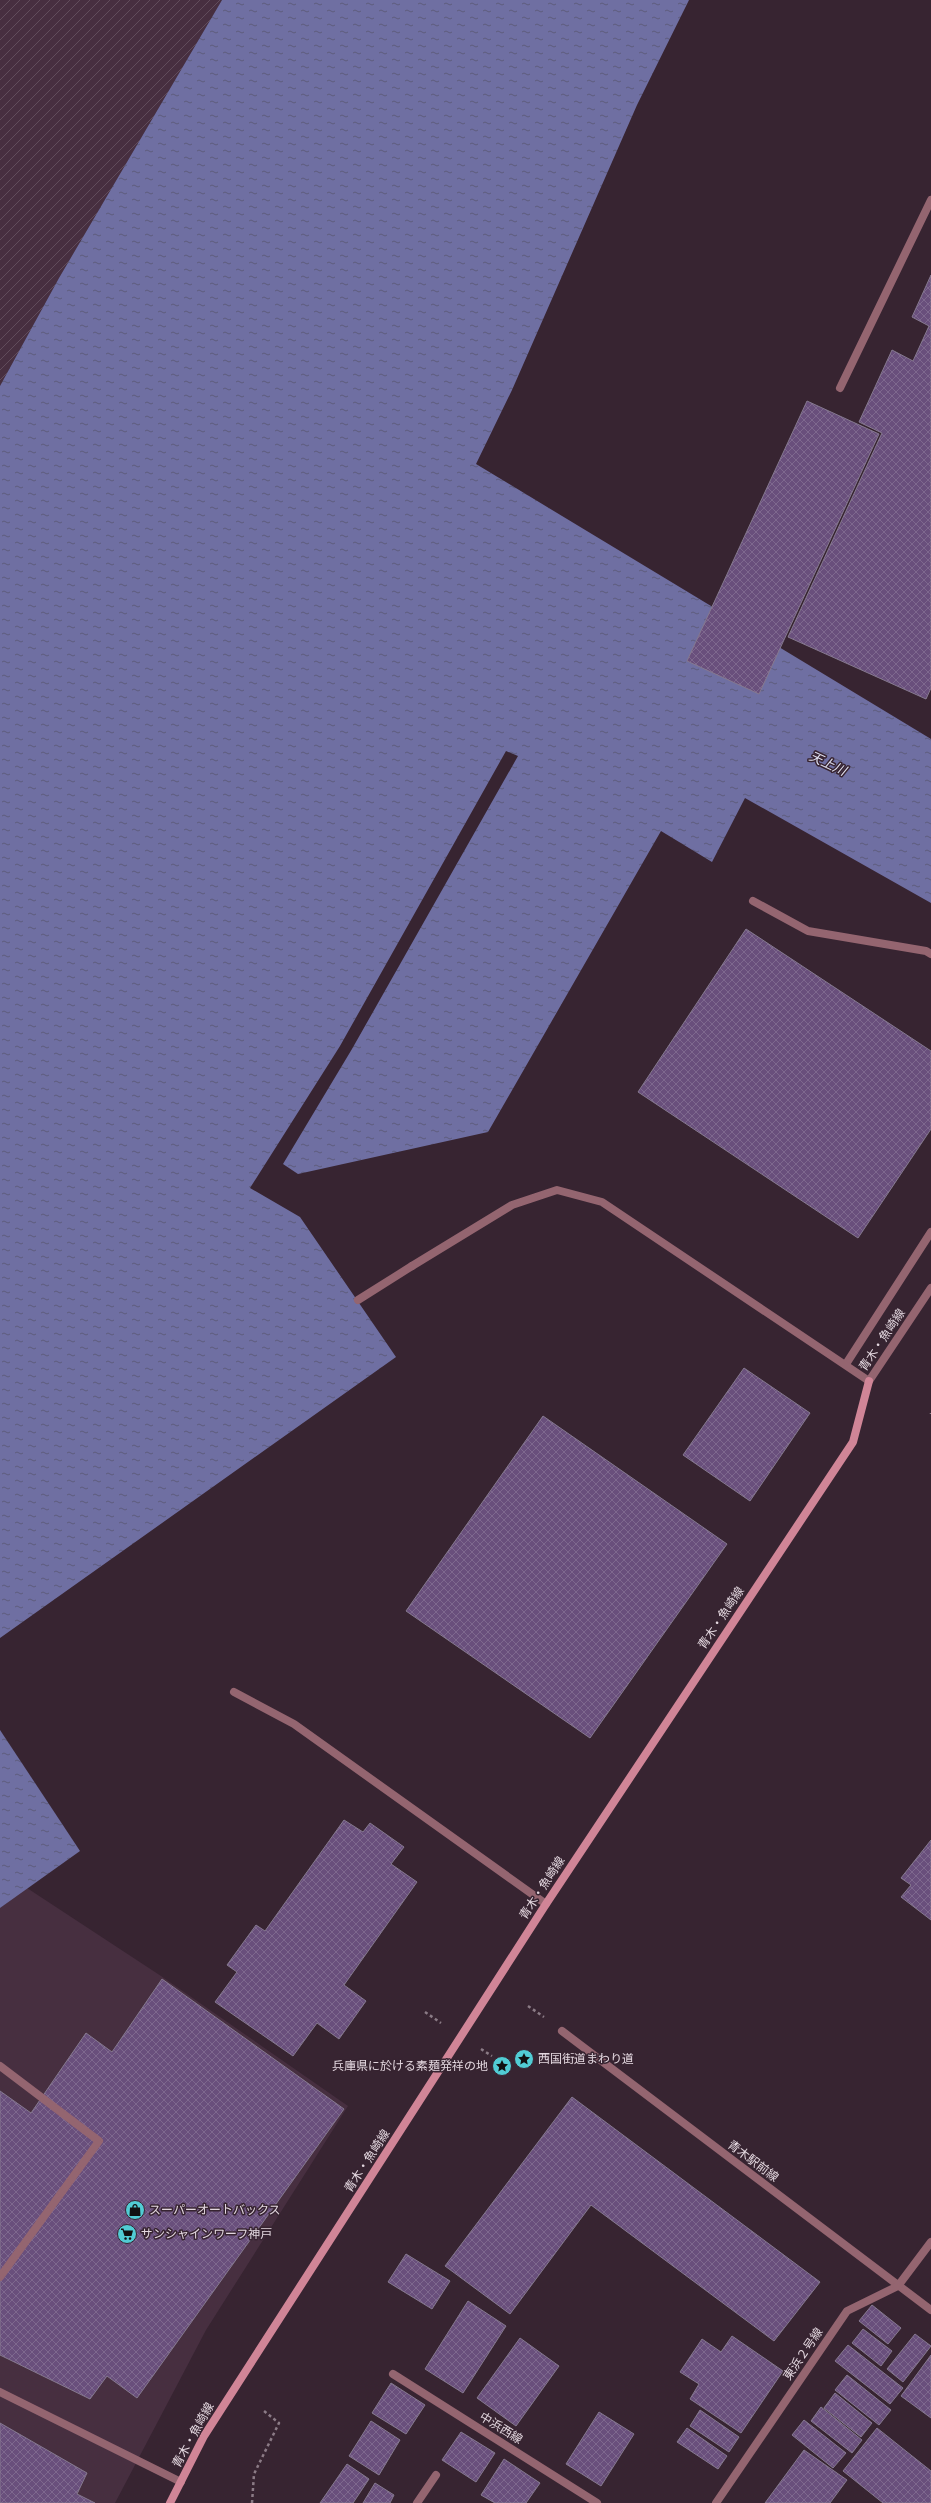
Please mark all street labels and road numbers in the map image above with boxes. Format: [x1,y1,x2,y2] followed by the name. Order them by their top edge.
[856,1306,909,1374] street label: 青木・魚崎線
[695,1584,748,1652] street label: 青木・魚崎線
[517,1854,568,1923] street label: 青木・魚崎線
[342,2127,393,2196] street label: 青木・魚崎線
[724,2137,781,2185] street label: 青木駅前線
[780,2325,826,2383] street label: 東浜２号線
[169,2400,217,2470] street label: 青木・魚崎線
[476,2409,525,2448] street label: 中浜西線

